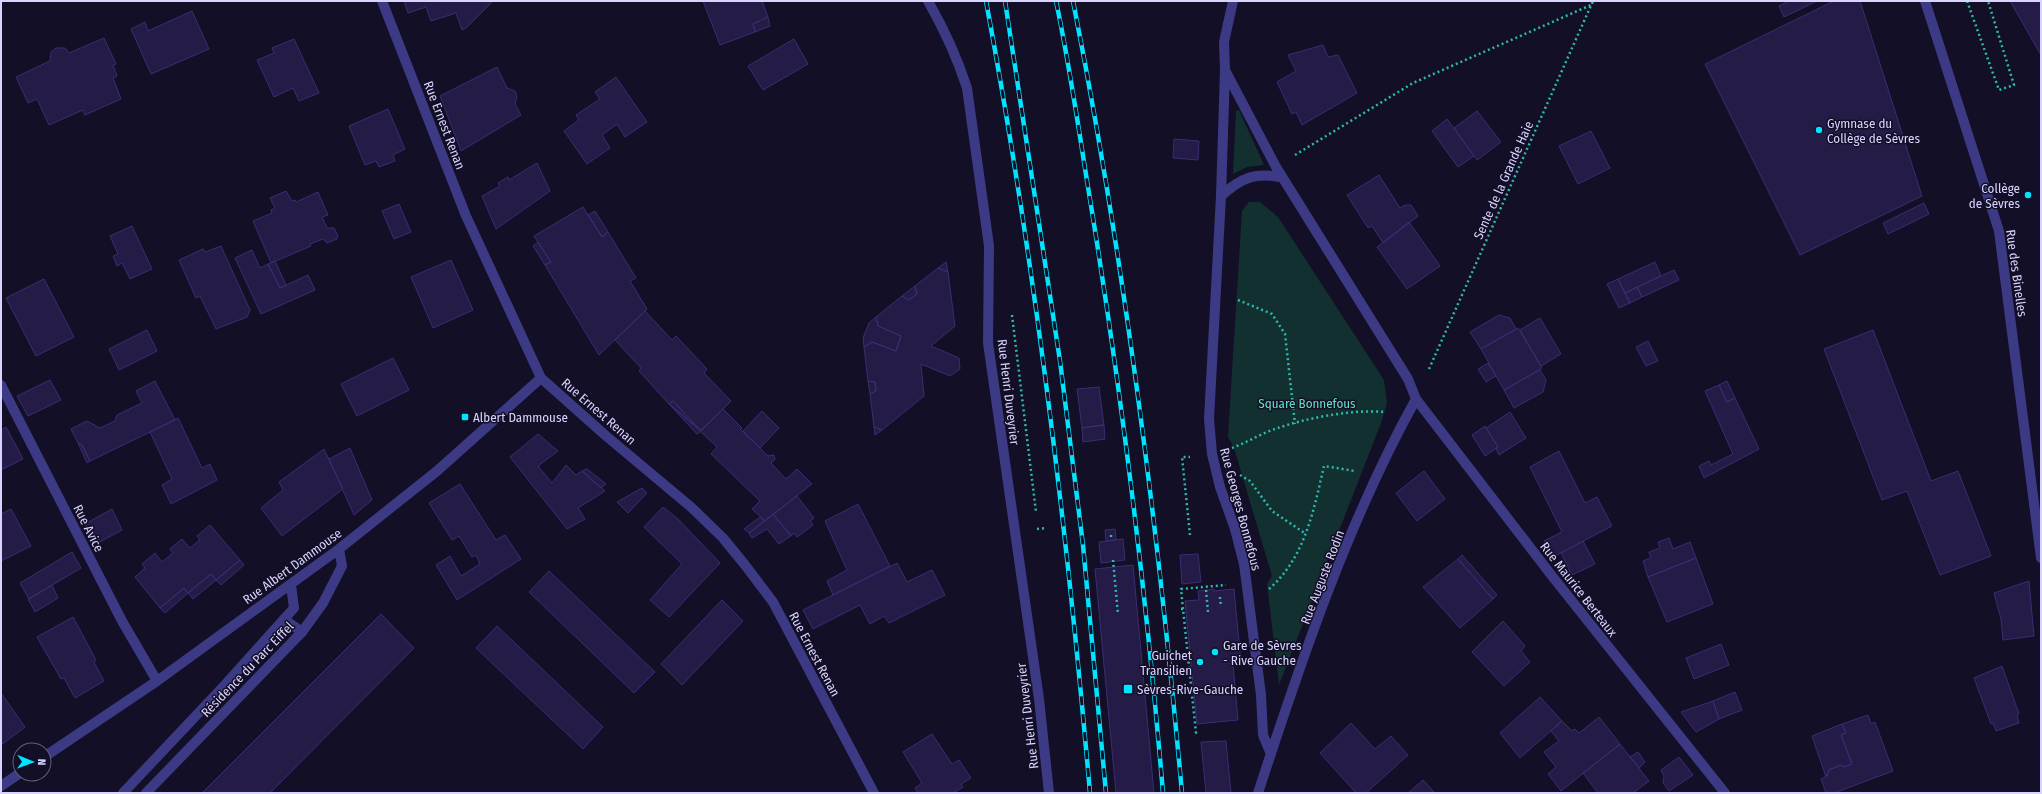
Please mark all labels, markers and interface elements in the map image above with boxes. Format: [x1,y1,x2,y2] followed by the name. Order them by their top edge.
[421,79,468,171] street label: Rue Ernest Renan
[1827,116,1920,146] place label: Gymnase du Collège de Sèvres
[1471,119,1536,242] street label: Sente de la Grande Haie
[1814,125,1824,135] marker: Gymnase du Collège de Sèvres
[1969,181,2020,211] place label: Collège de Sèvres
[2023,190,2033,200] marker: Collège de Sèvres
[2003,229,2030,318] street label: Rue des Binelles
[995,338,1022,446] street label: Rue Henri Duveyrier
[559,375,639,448] street label: Rue Ernest Renan
[1258,396,1356,411] park label: Square Bonnefous
[473,410,568,425] place label: Albert Dammouse
[460,412,470,422] marker: Albert Dammouse
[1217,446,1264,573] street label: Rue Georges Bonnefous
[70,502,107,554] street label: Rue Avice
[240,526,345,607] street label: Rue Albert Dammouse
[1298,528,1347,626] street label: Rue Auguste Rodin
[1537,539,1620,640] street label: Rue Maurice Berteaux
[786,609,843,699] street label: Rue Ernest Renan
[198,618,297,720] street label: Résidence du Parc Eiffel
[1223,638,1302,668] place label: Gare de Sèvres - Rive Gauche
[1210,647,1220,657] marker: Gare de Sèvres - Rive Gauche
[1140,648,1193,678] place label: Guichet Transilien
[1195,657,1205,667] marker: Guichet Transilien
[1014,662,1041,770] street label: Rue Henri Duveyrier
[1137,682,1243,697] place label: Sèvres-Rive-Gauche
[1122,683,1134,695] marker: Sèvres-Rive-Gauche
[12,742,52,782] north arrow
[35,759,48,766] text: N

